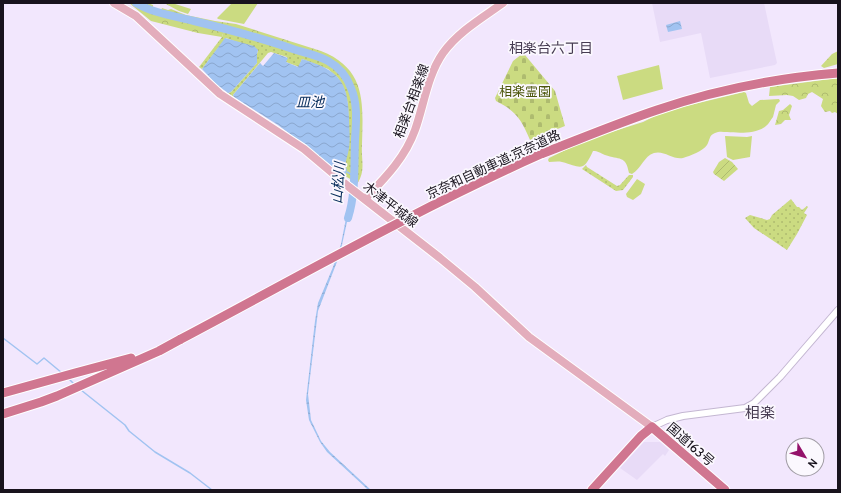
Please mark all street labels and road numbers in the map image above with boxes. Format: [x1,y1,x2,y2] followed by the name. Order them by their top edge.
[390,62,432,140] street label: 相楽台相楽線
[424,126,562,202] street label: 京奈和自動車道;京奈道路
[360,178,422,230] street label: 木津平城線
[664,419,718,469] street label: 国道163号

